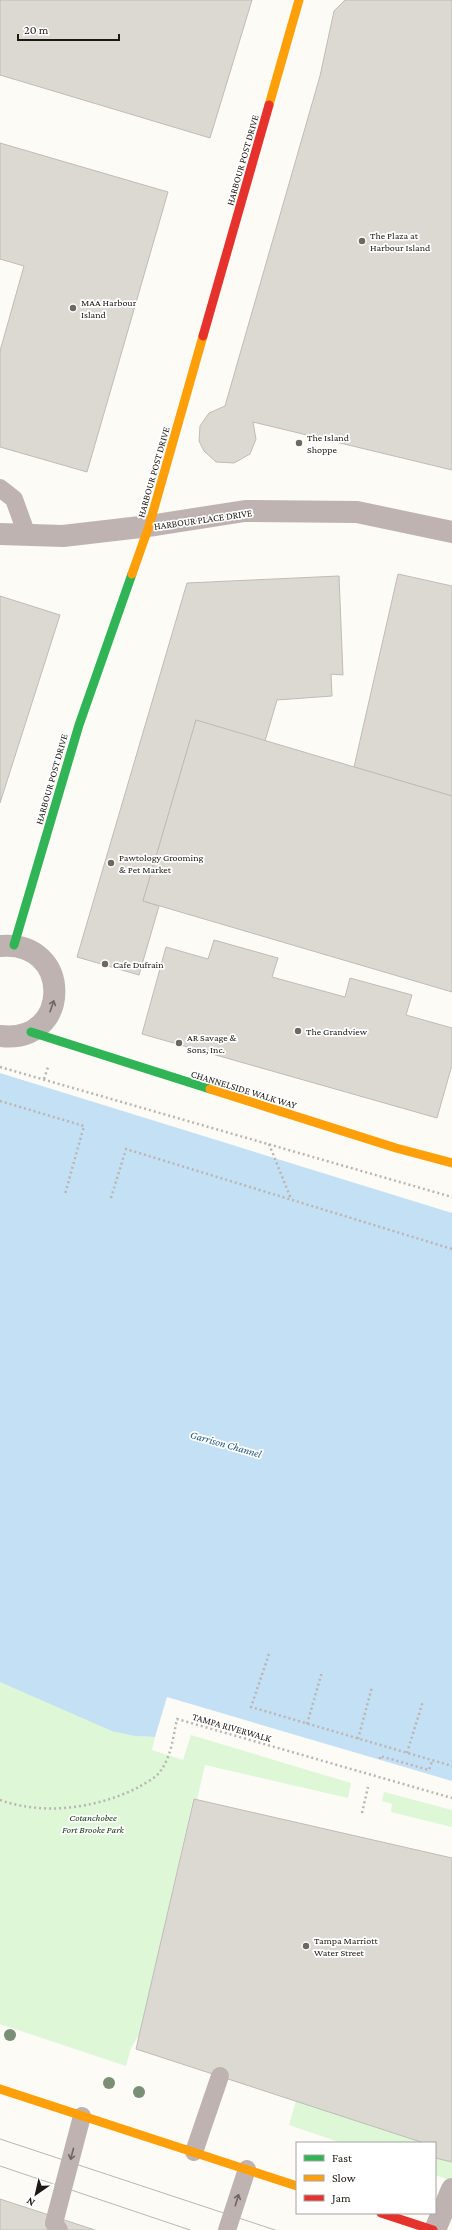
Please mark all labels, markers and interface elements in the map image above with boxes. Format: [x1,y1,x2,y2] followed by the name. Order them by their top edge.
[18,16,119,42] scale bar
[24,23,49,37] text: 20 m
[224,113,261,207] street label: HARBOUR POST DRIVE
[370,230,431,253] place label: The Plaza at Harbour Island
[357,236,367,246] marker: The Plaza at Harbour Island
[81,297,137,320] place label: MAA Harbour Island
[68,303,78,313] marker: MAA Harbour Island
[135,425,172,519] street label: HARBOUR POST DRIVE
[307,432,350,455] place label: The Island Shoppe
[294,438,304,448] marker: The Island Shoppe
[153,507,253,532] street label: HARBOUR PLACE DRIVE
[33,732,70,826] street label: HARBOUR POST DRIVE
[119,852,204,875] place label: Pawtology Grooming & Pet Market
[106,858,116,868] marker: Pawtology Grooming & Pet Market
[100,959,110,969] marker: Cafe Dufrain
[113,959,164,970] place label: Cafe Dufrain
[49,1000,57,1012] one-way arrow
[293,1026,303,1036] marker: The Grandview
[306,1026,368,1037] place label: The Grandview
[187,1032,238,1055] place label: AR Savage & Sons, Inc.
[174,1038,184,1048] marker: AR Savage & Sons, Inc.
[190,1068,299,1111] street label: CHANNELSIDE WALK WAY
[189,1428,263,1460] water label: Garrison Channel
[191,1711,273,1744] street label: TAMPA RIVERWALK
[62,1812,125,1835] park label: Cotanchobee Fort Brooke Park
[314,1935,378,1958] place label: Tampa Marriott Water Street
[301,1941,311,1951] marker: Tampa Marriott Water Street
[296,2142,436,2214] legend
[68,2147,75,2160] one-way arrow
[332,2151,353,2165] text: Fast
[332,2171,356,2185] text: Slow
[16,2174,56,2214] north arrow
[331,2191,351,2205] text: Jam
[234,2193,241,2206] one-way arrow
[24,2195,37,2209] text: N

